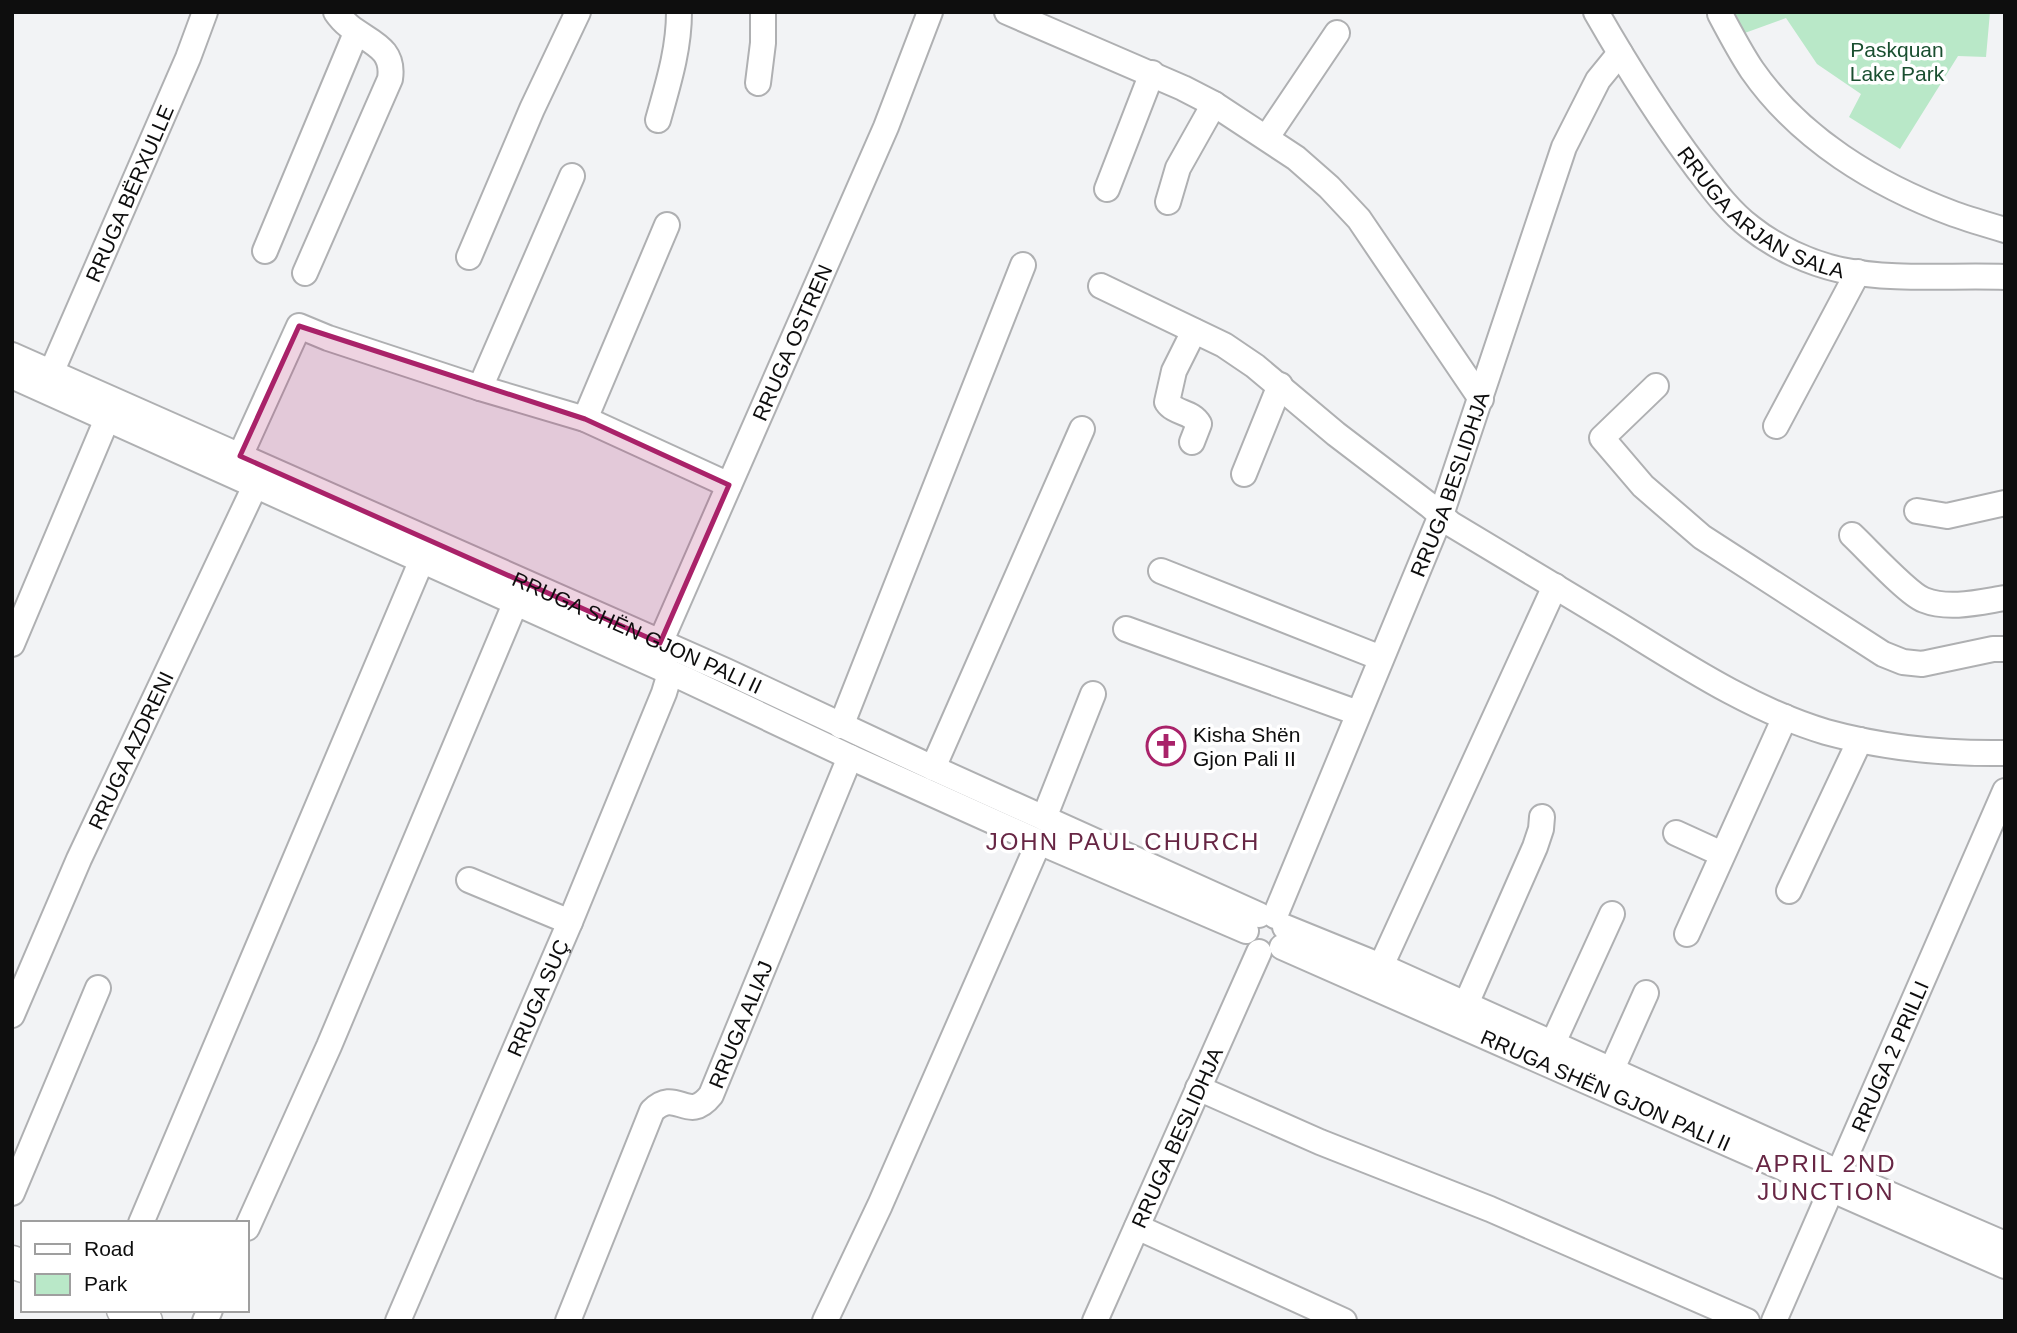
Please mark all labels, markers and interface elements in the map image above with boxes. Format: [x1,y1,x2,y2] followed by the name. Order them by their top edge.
[1850,38,1945,85] park label: Paskquan Lake Park
[81,101,178,285] street label: RRUGA BËRXULLE
[1674,142,1847,282] street label: RRUGA ARJAN SALA
[747,261,836,424] street label: RRUGA OSTREN
[1405,389,1493,580] street label: RRUGA BESLIDHJA
[509,567,766,698] street label: RRUGA SHËN GJON PALI II
[83,668,177,833] street label: RRUGA AZDRENI
[1193,723,1300,770] place label: Kisha Shën Gjon Pali II
[1145,725,1187,767] church icon: Kisha Shën Gjon Pali II
[986,828,1260,855] district label: JOHN PAUL CHURCH
[502,936,573,1060] street label: RRUGA SUÇ
[704,957,776,1091] street label: RRUGA ALIAJ
[1846,977,1932,1135] street label: RRUGA 2 PRILLI
[1477,1025,1734,1155] street label: RRUGA SHËN GJON PALI II
[1127,1044,1227,1231] street label: RRUGA BESLIDHJA
[1755,1150,1897,1205] district label: APRIL 2ND JUNCTION
[21,1221,248,1312] legend
[84,1237,134,1260] text: Road
[84,1272,128,1295] text: Park

